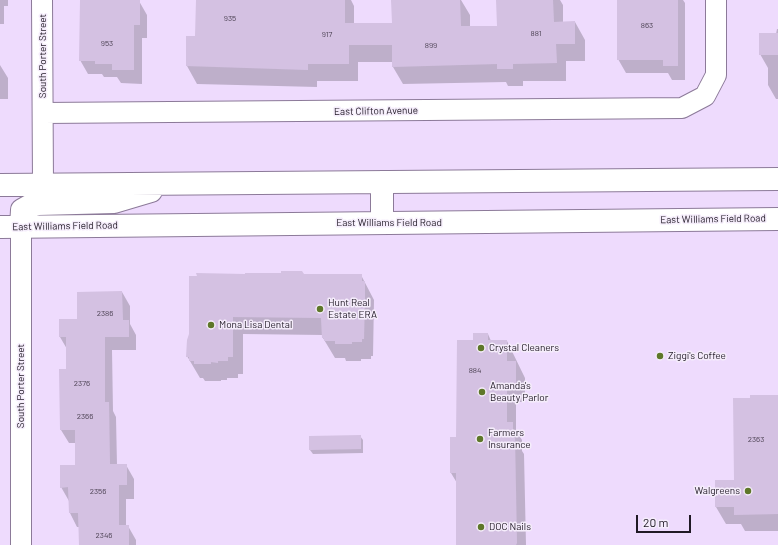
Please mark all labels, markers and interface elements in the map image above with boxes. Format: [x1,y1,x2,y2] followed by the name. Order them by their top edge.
[224,13,236,23] house number: 935
[37,14,49,98] street label: South Porter Street
[641,20,653,30] house number: 863
[531,28,541,38] house number: 881
[322,29,332,39] house number: 917
[101,38,113,48] house number: 953
[425,40,437,50] house number: 899
[334,104,418,118] street label: East Clifton Avenue
[660,212,766,226] street label: East Williams Field Road
[336,217,442,229] street label: East Williams Field Road
[12,219,118,233] street label: East Williams Field Road
[328,297,377,320] place label: Hunt Real Estate ERA
[315,304,325,314] marker: Hunt Real Estate ERA
[97,308,113,318] house number: 2386
[219,319,292,331] place label: Mona Lisa Dental
[206,320,216,330] marker: Mona Lisa Dental
[489,342,559,354] place label: Crystal Cleaners
[476,343,486,353] marker: Crystal Cleaners
[15,344,27,428] street label: South Porter Street
[668,350,726,362] place label: Ziggi's Coffee
[655,351,665,361] marker: Ziggi's Coffee
[469,365,481,375] house number: 884
[74,378,90,388] house number: 2376
[490,380,548,404] place label: Amanda's Beauty Parlor
[477,387,487,397] marker: Amanda's Beauty Parlor
[77,411,93,421] house number: 2366
[488,427,531,450] place label: Farmers Insurance
[475,434,485,444] marker: Farmers Insurance
[748,434,764,444] house number: 2363
[694,485,740,497] place label: Walgreens
[90,486,106,496] house number: 2356
[743,486,753,496] marker: Walgreens
[638,507,693,533] scale bar
[643,515,669,529] text: 20 m
[489,521,531,533] place label: DOC Nails
[476,522,486,532] marker: DOC Nails
[96,530,112,540] house number: 2346

